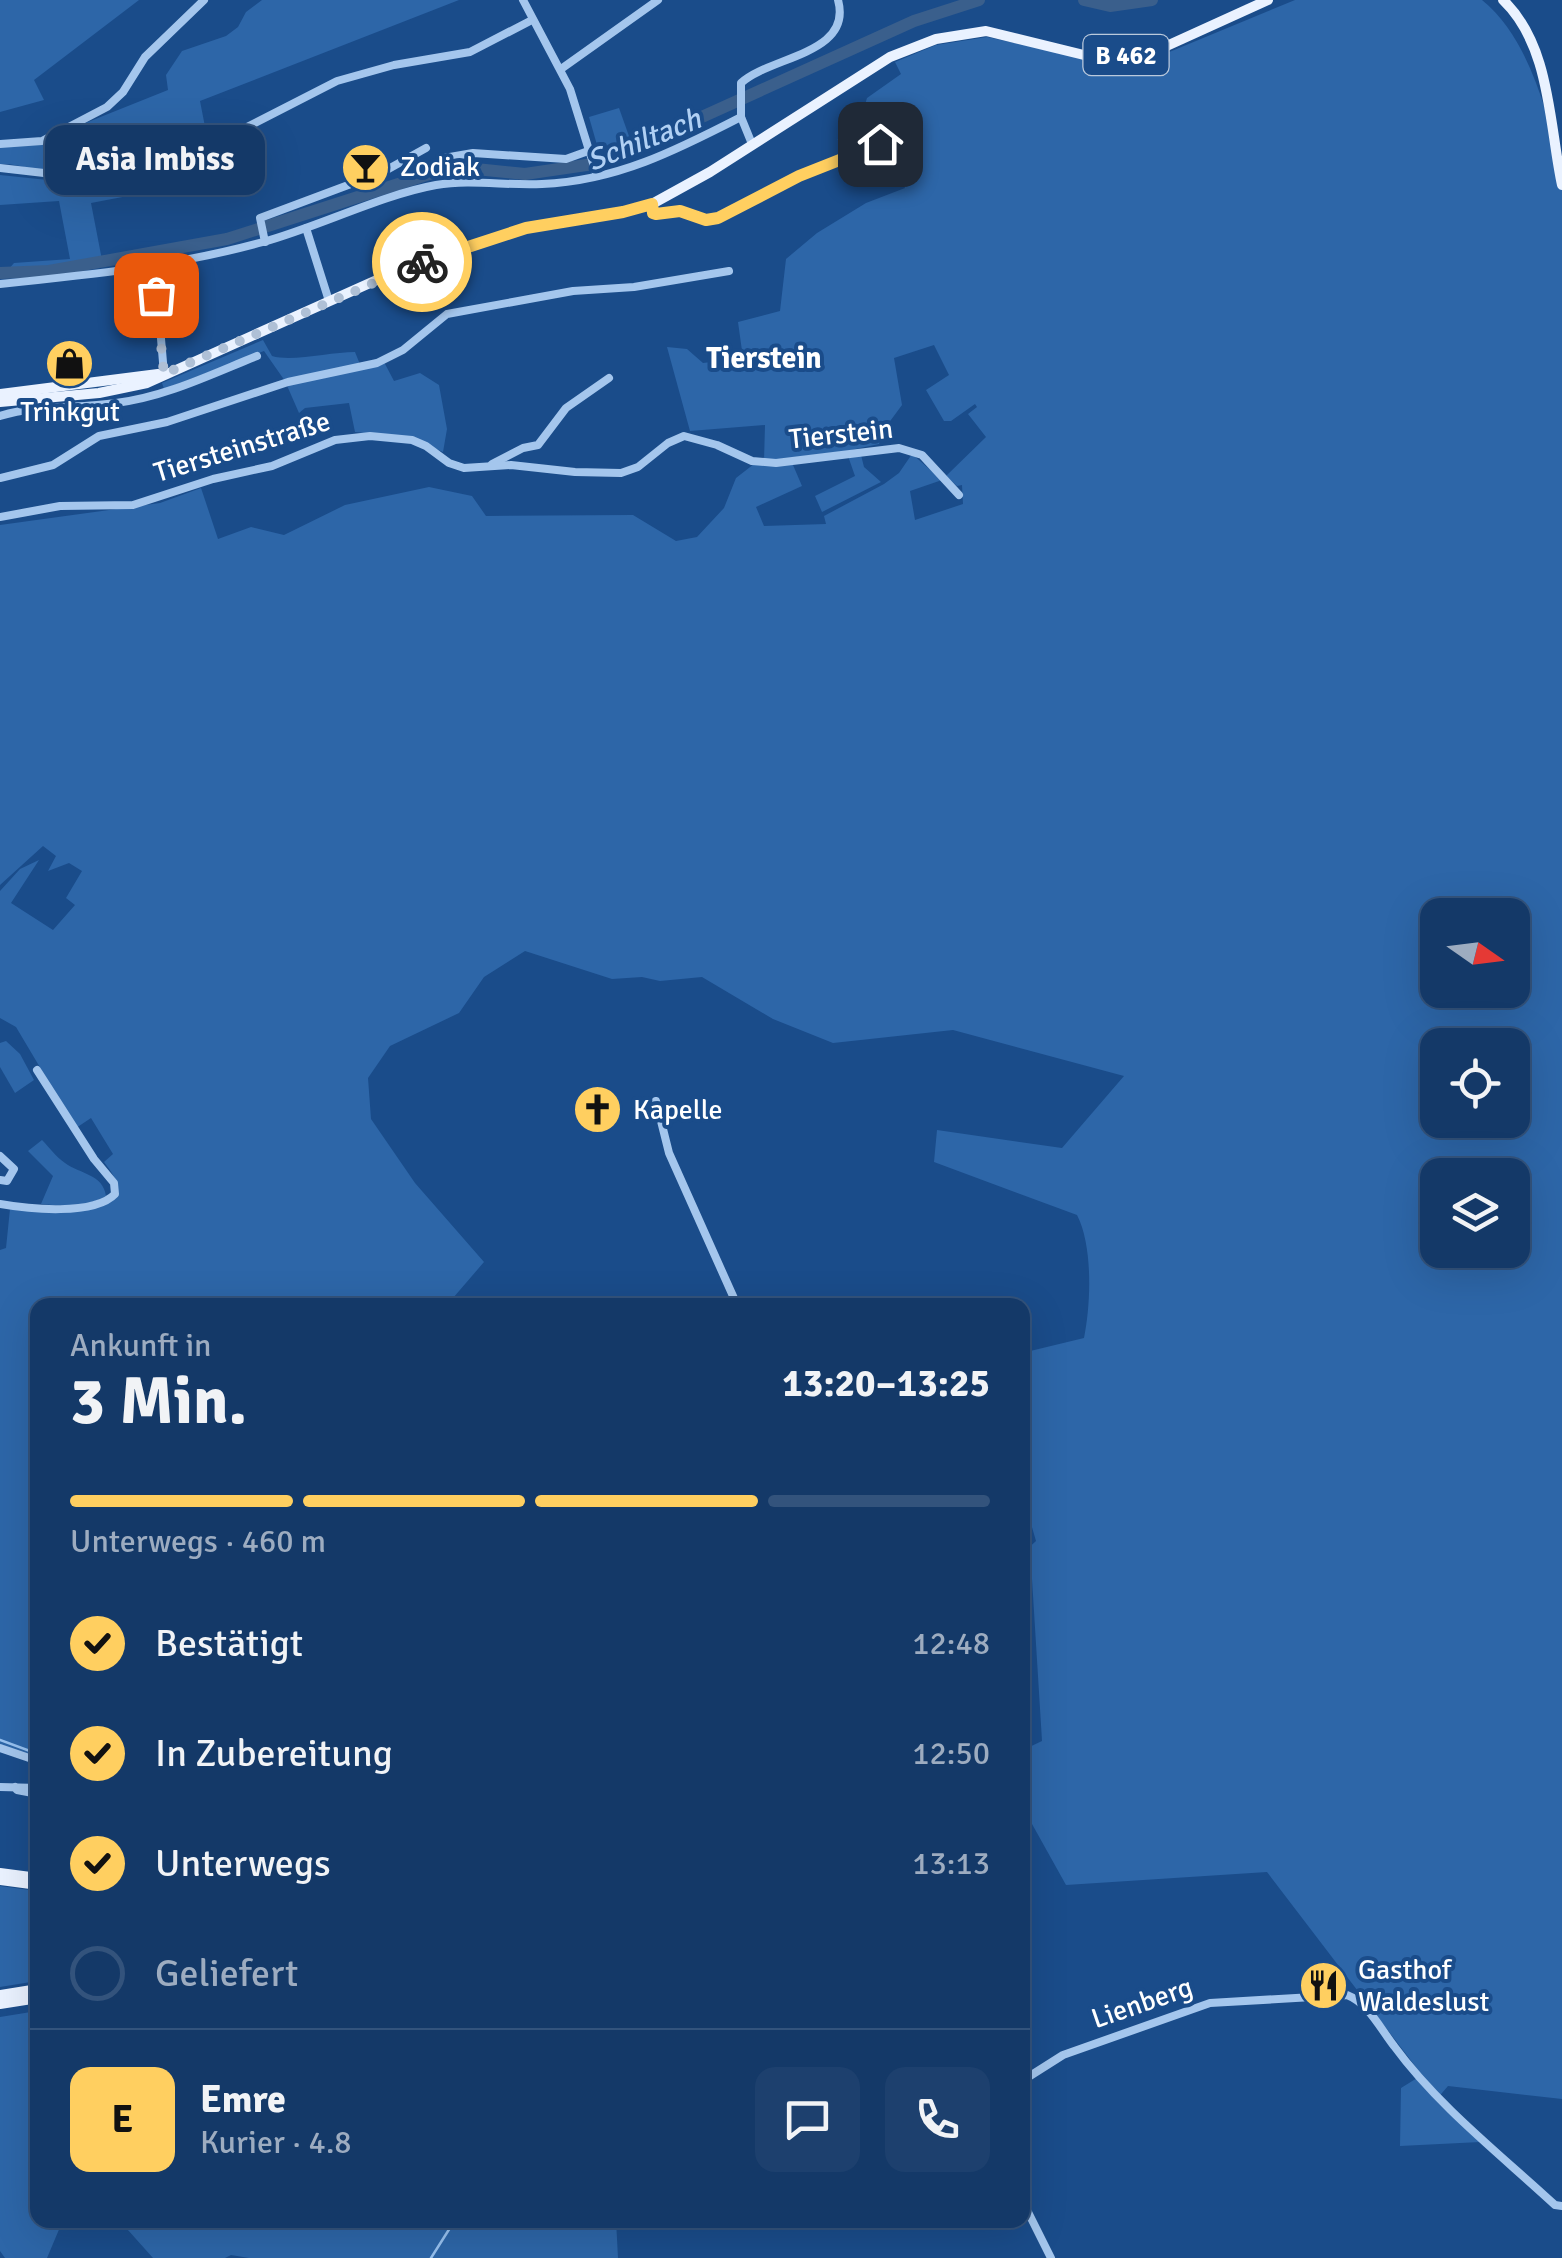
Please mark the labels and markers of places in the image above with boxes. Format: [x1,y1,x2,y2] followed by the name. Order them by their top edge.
[838,102,923,187] pin
[46,125,266,195] callout: Asia Imbiss
[339,141,391,193] bar icon: Zodiak
[400,150,480,184] place label: Zodiak
[114,253,199,338] pin
[44,338,96,390] shop icon: Trinkgut
[20,395,120,429] place label: Trinkgut
[572,1084,624,1136] church icon: Kapelle
[633,1093,723,1127] place label: Kapelle
[1358,1953,1490,2019] place label: Gasthof Waldeslust
[1297,1960,1349,2012] restaurant icon: Gasthof Waldeslust

